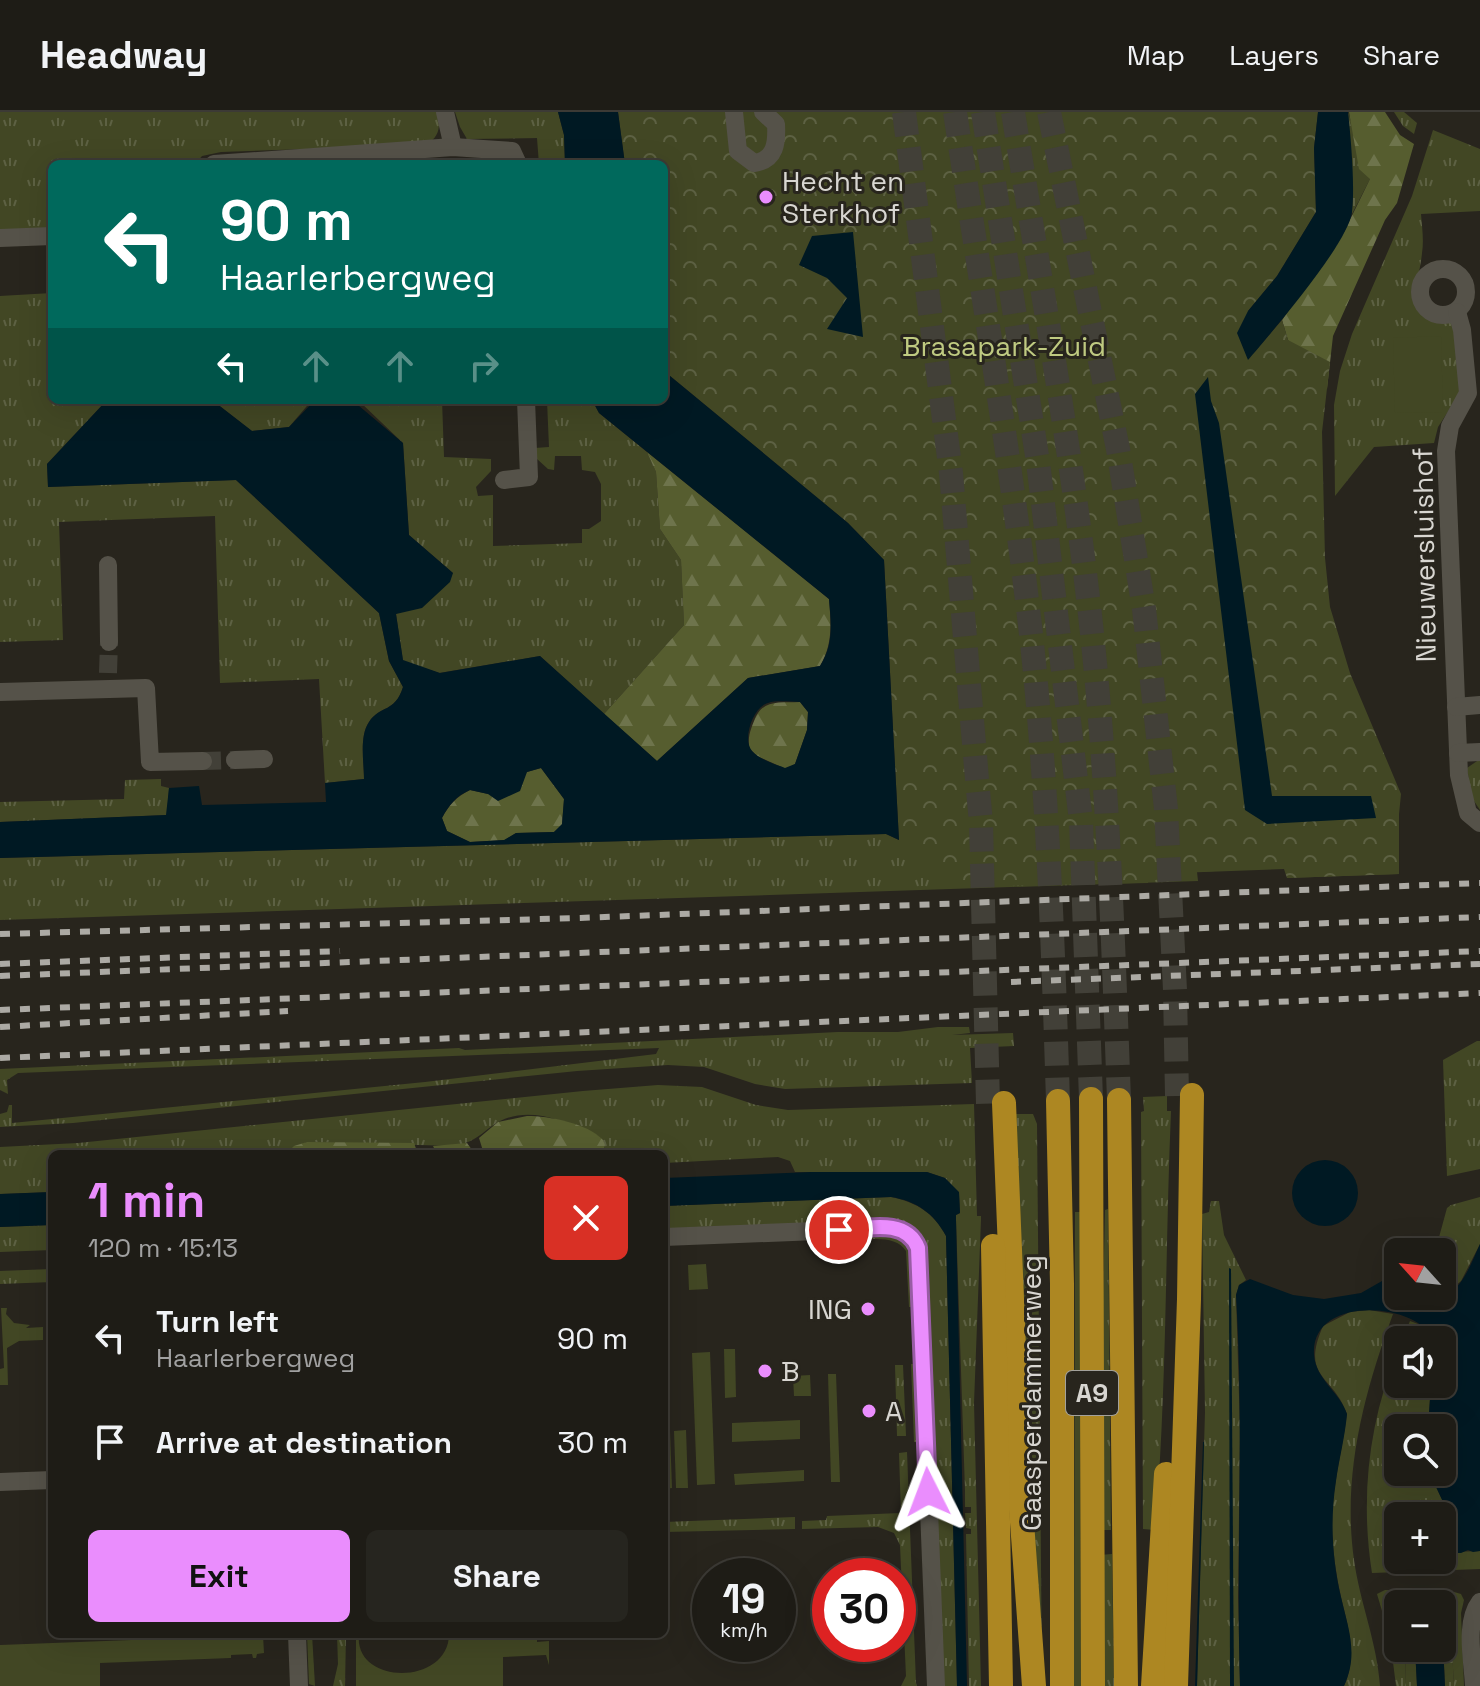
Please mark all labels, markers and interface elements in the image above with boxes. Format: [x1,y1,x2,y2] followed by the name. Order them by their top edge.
[40,31,207,79] text: Headway
[1127,37,1185,73] text: Map
[1229,37,1319,73] text: Layers
[1363,37,1440,73] text: Share
[782,163,904,231] place label: Hecht en Sterkhof
[220,185,353,256] text: 90 m
[757,188,775,206] marker: Hecht en Sterkhof
[88,192,192,296] icon: left
[220,255,496,301] text: Haarlerbergweg
[902,328,1106,364] park label: Brasapark-Zuid
[210,344,254,388] icon: left
[294,344,338,388] icon: ahead
[378,344,422,388] icon: ahead
[462,344,506,388] icon: right
[1404,447,1444,663] street label: Nieuwersluishof
[88,1170,205,1231] text: 1 min
[544,1176,628,1260] button: close
[805,1196,873,1264] pin
[817,1208,861,1252] icon: arrive
[88,1231,238,1265] text: 120 m · 15:13
[1384,1238,1456,1310] north arrow
[1384,1238,1456,1662] map controls
[1013,1255,1049,1531] street label: Gaasperdammerweg
[808,1291,852,1327] place label: ING
[859,1300,877,1318] marker: ING
[156,1302,279,1341] text: Turn left
[88,1316,132,1360] icon: left
[557,1319,628,1358] text: 90 m
[1384,1326,1456,1398] button: sound
[156,1341,355,1375] text: Haarlerbergweg
[781,1353,800,1389] place label: B
[756,1362,774,1380] marker: B
[1066,1371,1118,1415] road number: A9
[885,1393,903,1429] place label: A
[860,1402,878,1420] marker: A
[1384,1414,1456,1486] button: search
[88,1420,132,1464] icon: arrive
[156,1423,452,1462] text: Arrive at destination
[557,1423,628,1462] text: 30 m
[886,1450,970,1534] position arrow
[1384,1502,1456,1574] button: +
[88,1530,350,1622] button: Exit
[366,1530,628,1622] button: Share
[812,1558,916,1662] speed limit sign: 30
[723,1574,765,1625] text: 19
[1384,1590,1456,1662] button: −
[720,1617,768,1643] text: km/h

